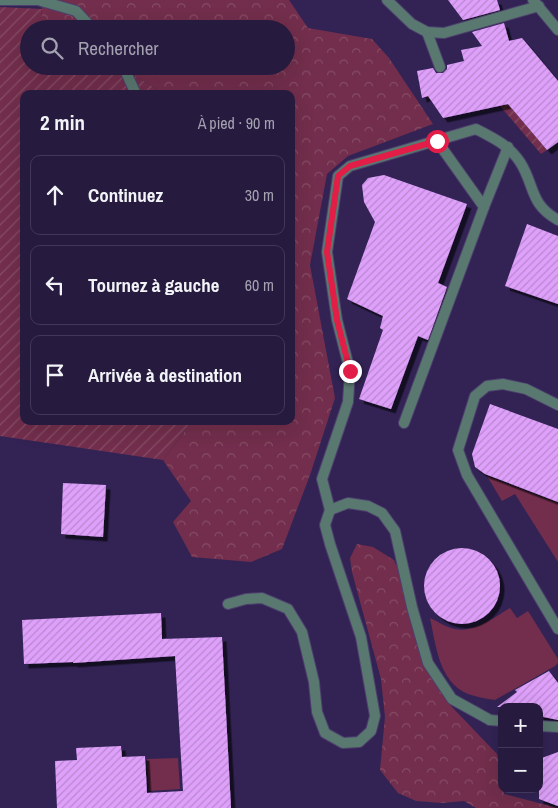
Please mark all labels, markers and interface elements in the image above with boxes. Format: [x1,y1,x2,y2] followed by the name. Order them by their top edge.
[20,20,295,75] search box
[38,34,66,62] icon: search
[78,35,159,61] text: Rechercher
[40,108,85,137] text: 2 min
[198,112,275,134] text: À pied · 90 m
[426,130,449,153] route start
[41,181,69,209] icon: ahead
[88,182,163,208] text: Continuez
[245,184,274,206] text: 30 m
[41,271,69,299] icon: left
[88,272,219,298] text: Tournez à gauche
[245,274,274,296] text: 60 m
[339,360,362,383] route end
[41,361,69,389] icon: arrive
[88,362,242,388] text: Arrivée à destination
[498,703,543,793] map controls
[498,703,543,748] button: +
[498,748,543,793] button: −

